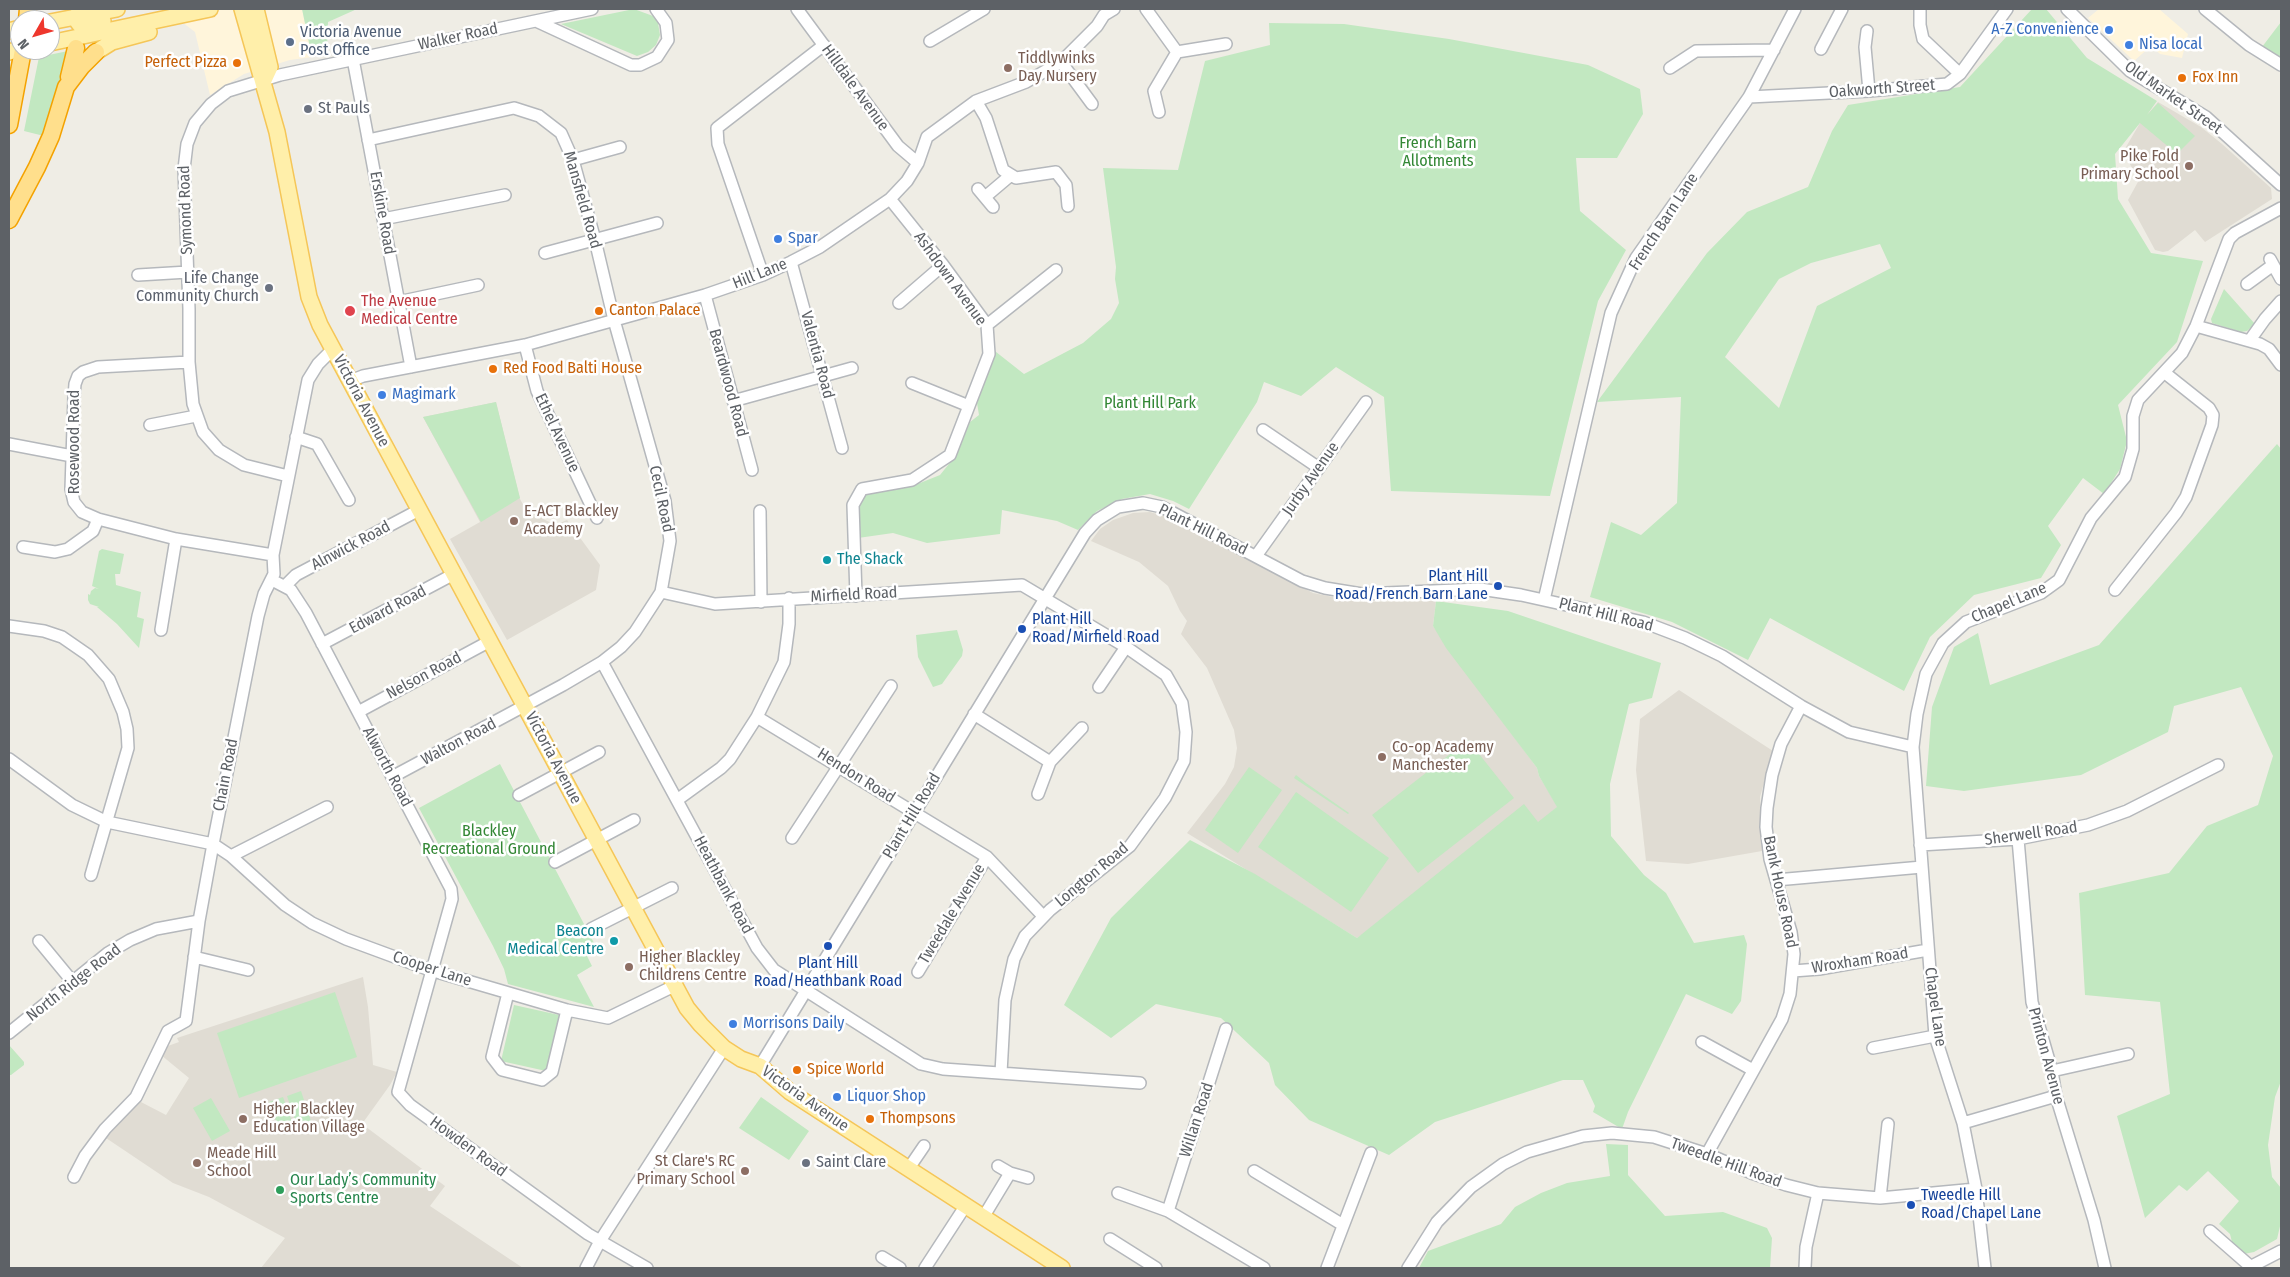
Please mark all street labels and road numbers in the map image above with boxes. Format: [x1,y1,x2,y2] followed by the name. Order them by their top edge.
[416,19,500,55] street label: Walker Road
[817,41,893,135] street label: Hilldale Avenue
[2120,57,2226,139] street label: Old Market Street
[1828,76,1936,102] street label: Oakworth Street
[559,149,605,251] street label: Mansfield Road
[175,165,197,255] street label: Symond Road
[365,170,399,256] street label: Erskine Road
[1625,170,1703,274] street label: French Barn Lane
[909,228,991,330] street label: Ashdown Avenue
[730,254,790,294] street label: Hill Lane
[796,309,838,401] street label: Valentia Road
[704,327,752,439] street label: Beardwood Road
[329,352,393,450] street label: Victoria Avenue
[65,390,85,494] street label: Rosewood Road
[530,390,584,476] street label: Ethel Avenue
[1279,438,1343,520] street label: Jurby Avenue
[645,464,677,534] street label: Cecil Road
[1155,500,1251,560] street label: Plant Hill Road
[308,517,394,575] street label: Alnwick Road
[1969,579,2049,627] street label: Chapel Lane
[346,582,430,638] street label: Edward Road
[810,583,898,607] street label: Mirfield Road
[1557,594,1655,636] street label: Plant Hill Road
[383,648,465,704] street label: Nelson Road
[521,709,585,807] street label: Victoria Avenue
[418,714,500,770] street label: Walton Road
[358,724,416,810] street label: Alworth Road
[210,737,242,813] street label: Chain Road
[813,744,899,808] street label: Hendon Road
[879,770,945,862] street label: Plant Hill Road
[1983,818,2079,850] street label: Sherwell Road
[689,833,757,937] street label: Heathbank Road
[1759,834,1801,950] street label: Bank House Road
[1051,839,1133,911] street label: Longton Road
[915,860,989,968] street label: Tweedale Avenue
[23,940,125,1026] street label: North Ridge Road
[1810,944,1910,978] street label: Wroxham Road
[390,947,474,991] street label: Cooper Lane
[1920,966,1950,1048] street label: Chapel Lane
[2024,1005,2068,1107] street label: Printon Avenue
[758,1062,852,1136] street label: Victoria Avenue
[1176,1080,1218,1160] street label: Willan Road
[426,1113,510,1181] street label: Howden Road
[1668,1134,1784,1192] street label: Tweedle Hill Road

